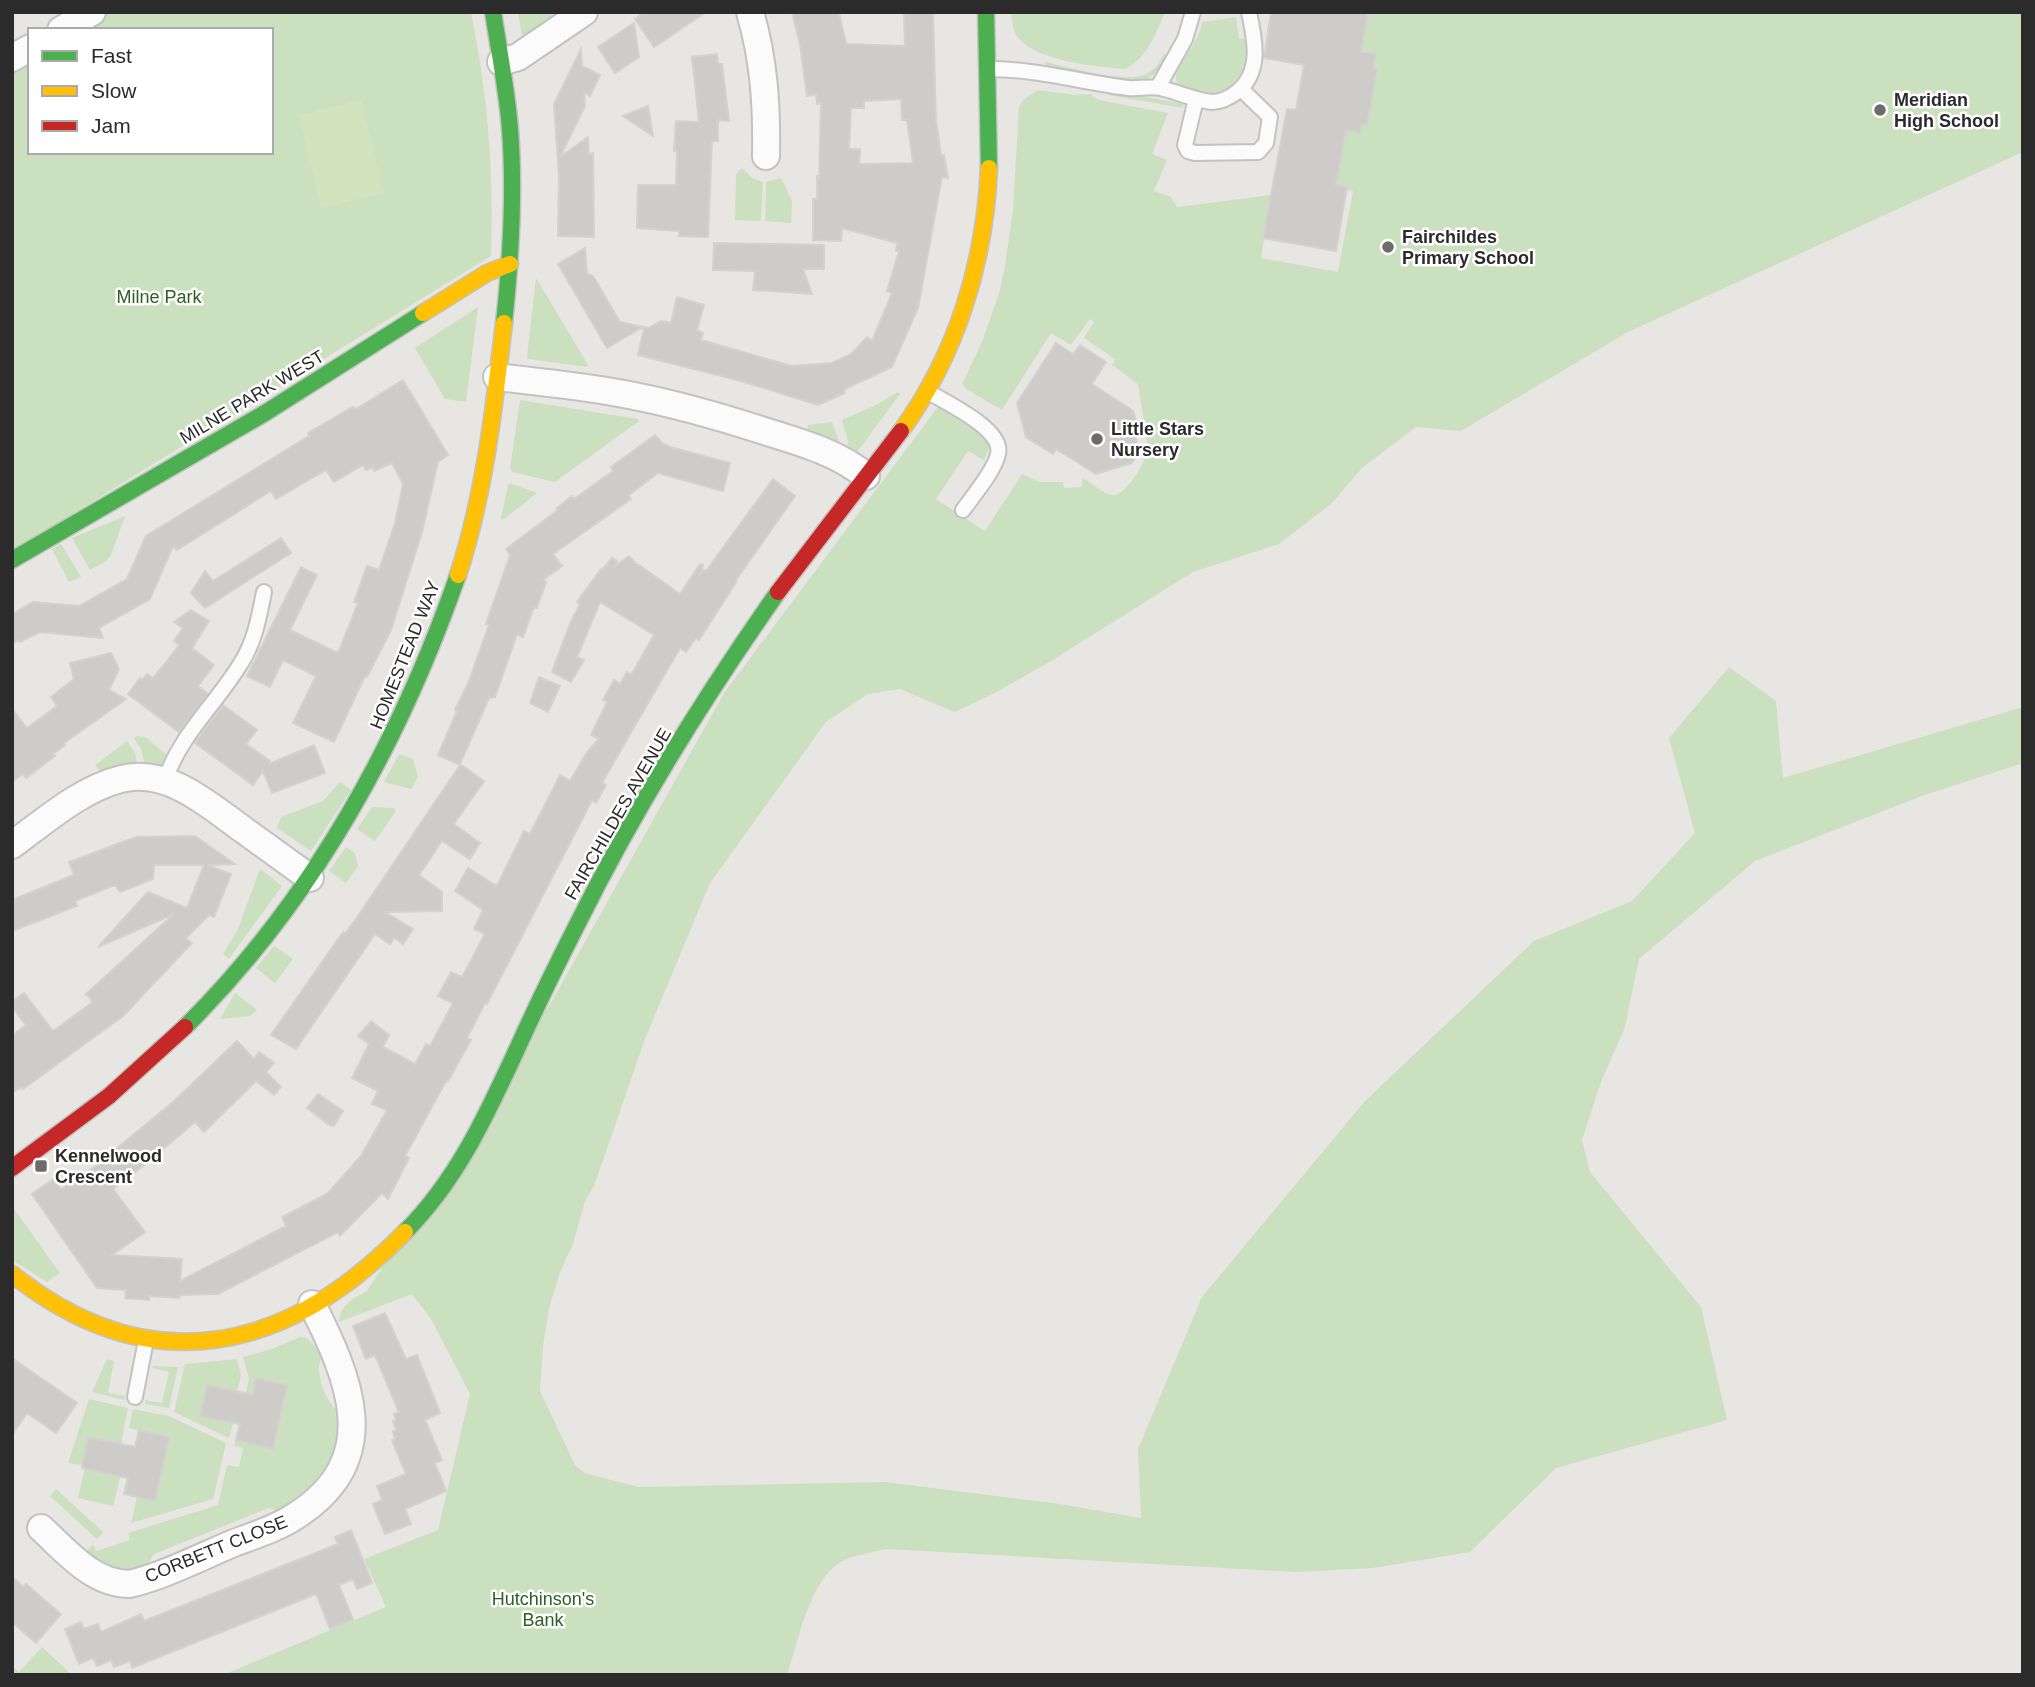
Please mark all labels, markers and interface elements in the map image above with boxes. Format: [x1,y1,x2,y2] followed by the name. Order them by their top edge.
[28,28,273,154] legend
[91,44,132,67] text: Fast
[91,79,137,102] text: Slow
[1894,90,1999,131] place label: Meridian High School
[1872,102,1888,118] marker: Meridian High School
[91,114,131,137] text: Jam
[1402,227,1534,268] place label: Fairchildes Primary School
[1380,239,1396,255] marker: Fairchildes Primary School
[116,287,203,307] park label: Milne Park
[176,346,328,448] street label: MILNE PARK WEST
[1111,419,1204,460] place label: Little Stars Nursery
[1089,431,1105,447] marker: Little Stars Nursery
[366,578,444,732] street label: HOMESTEAD WAY
[561,725,675,903] street label: FAIRCHILDES AVENUE
[55,1146,162,1187] place label: Kennelwood Crescent
[33,1158,49,1174] marker: Kennelwood Crescent
[142,1511,290,1587] street label: CORBETT CLOSE
[492,1589,594,1630] park label: Hutchinson's Bank

